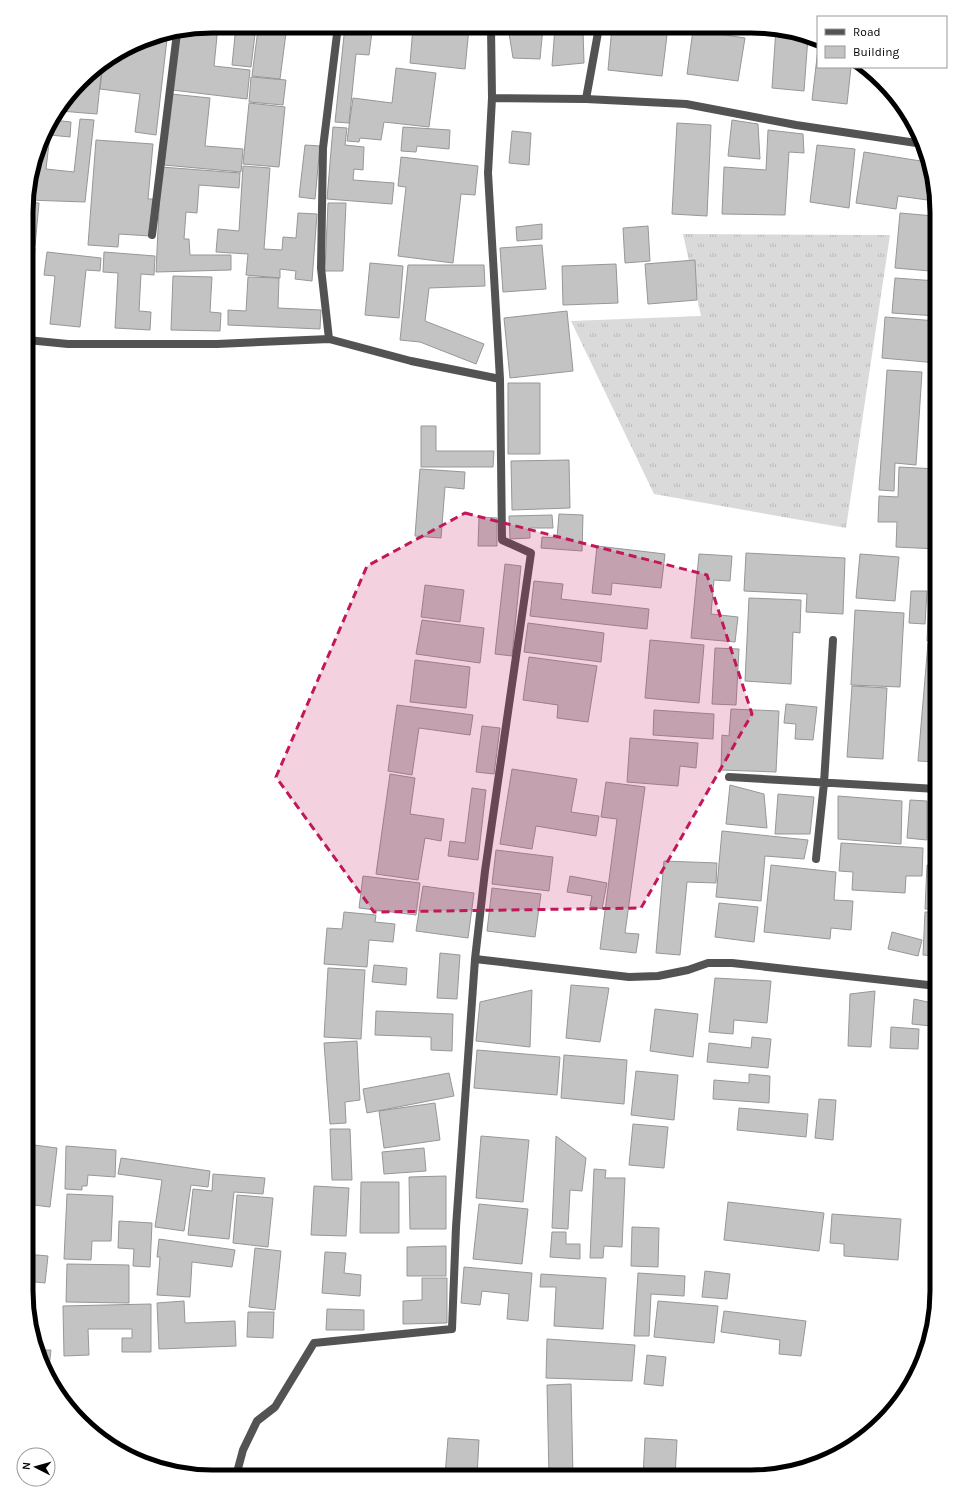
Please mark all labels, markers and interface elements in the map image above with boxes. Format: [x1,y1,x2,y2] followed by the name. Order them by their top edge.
[817,16,947,68] legend
[853,25,881,39] text: Road
[853,45,900,59] text: Building
[16,1447,56,1487] north arrow
[20,1461,33,1471] text: N

